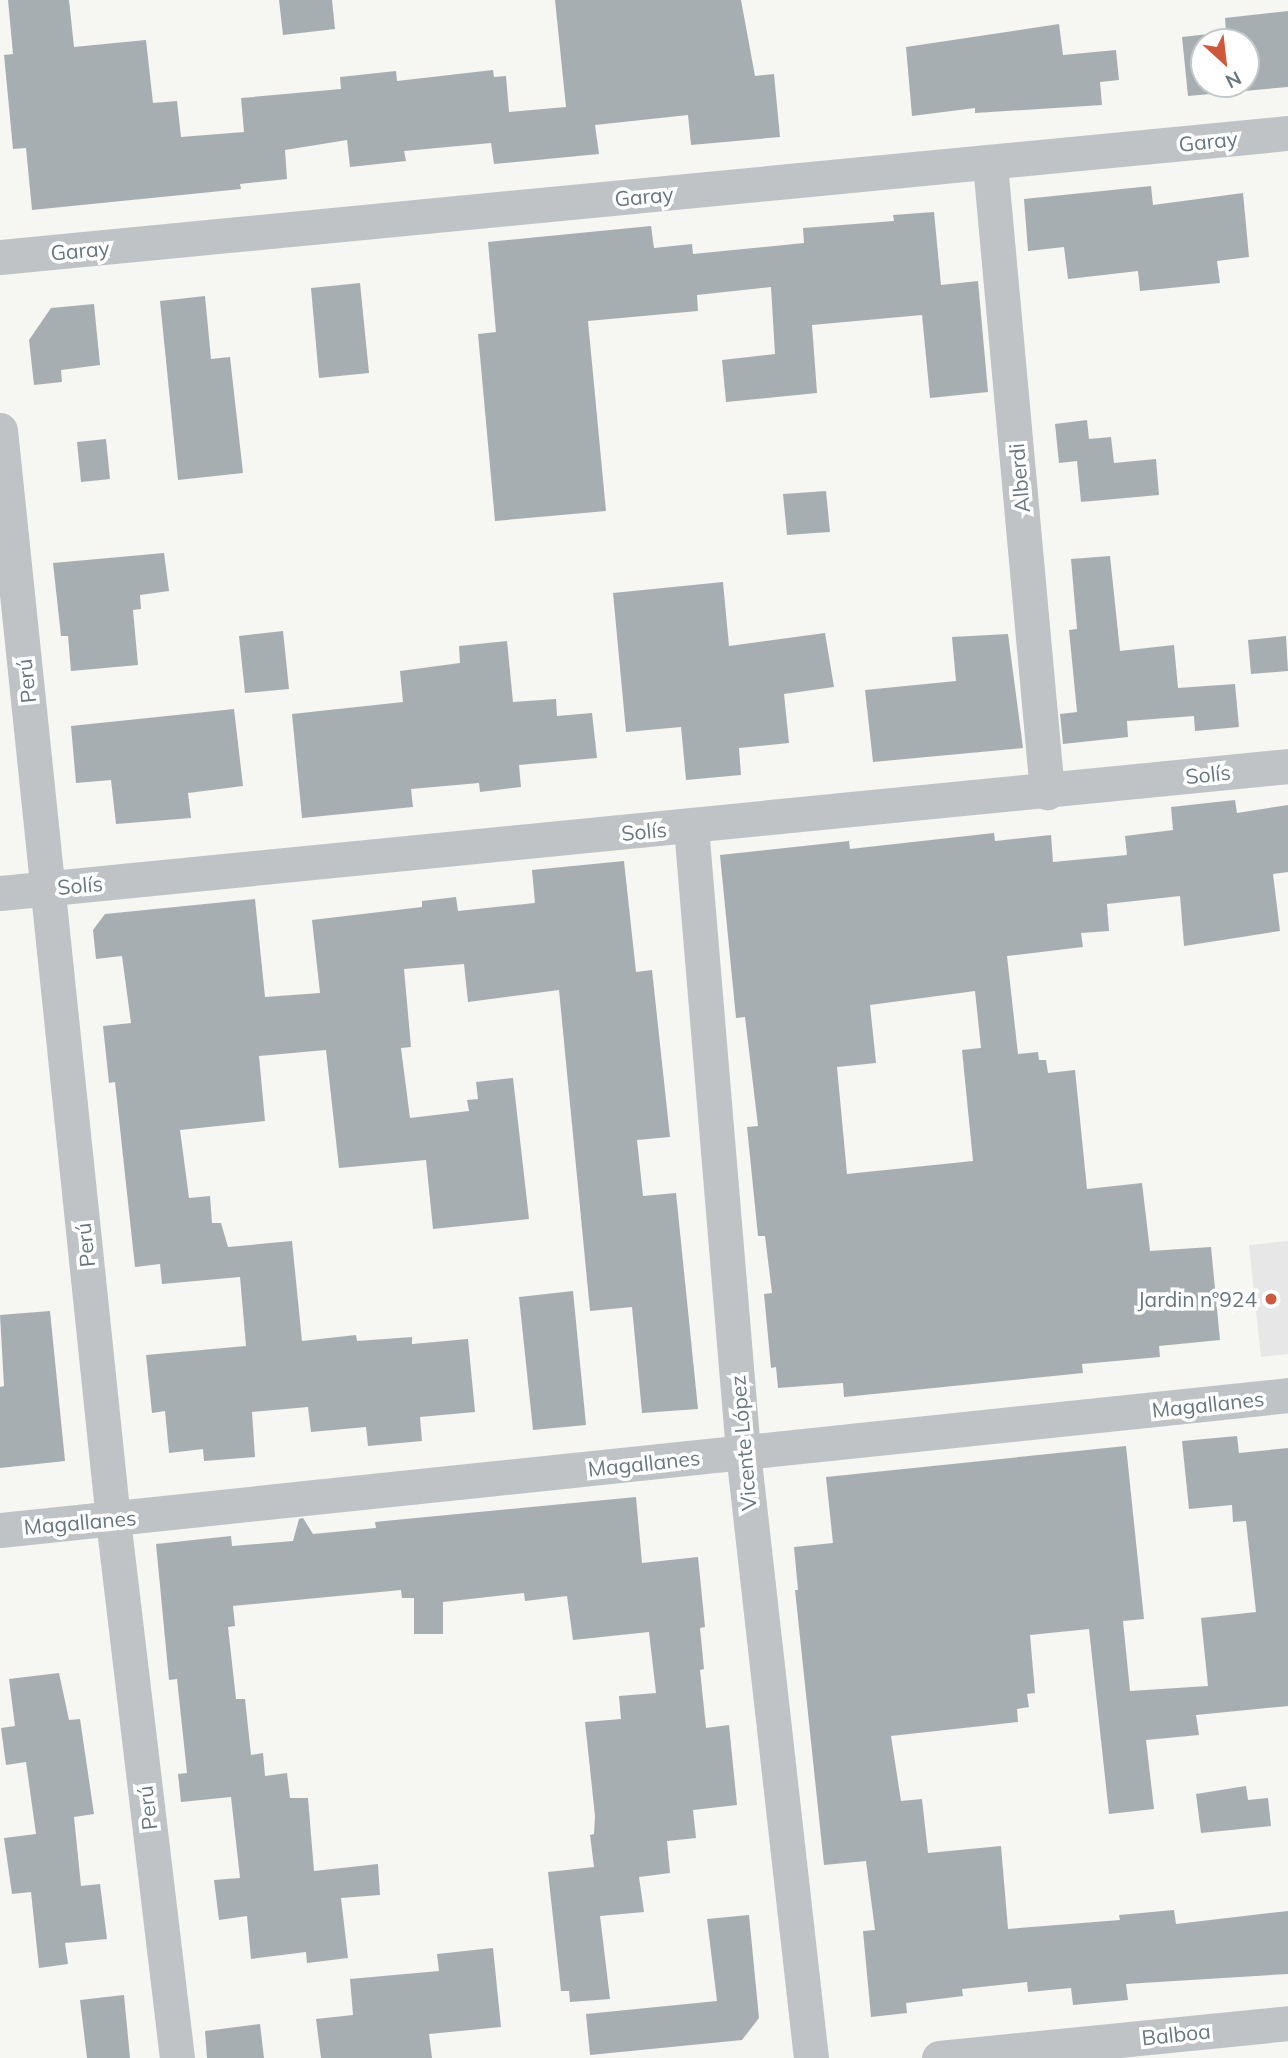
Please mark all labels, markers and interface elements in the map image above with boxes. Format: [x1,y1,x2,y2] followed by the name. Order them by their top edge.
[1190,28,1260,98] north arrow
[1222,66,1245,94] text: N
[1177,125,1239,157] street label: Garay
[613,181,675,211] street label: Garay
[49,235,111,265] street label: Garay
[1003,442,1035,514] street label: Alberdi
[11,658,41,704] street label: Perú
[1184,759,1232,789] street label: Solís
[620,816,668,846] street label: Solís
[56,870,104,900] street label: Solís
[70,1222,100,1268] street label: Perú
[1138,1286,1257,1312] place label: Jardin nº924
[1263,1291,1279,1307] marker: Jardin nº924
[725,1374,761,1512] street label: Vicente López
[1151,1386,1265,1422] street label: Magallanes
[587,1445,701,1481] street label: Magallanes
[23,1505,137,1539] street label: Magallanes
[132,1784,162,1832] street label: Perú
[1140,2018,1212,2050] street label: Balboa

